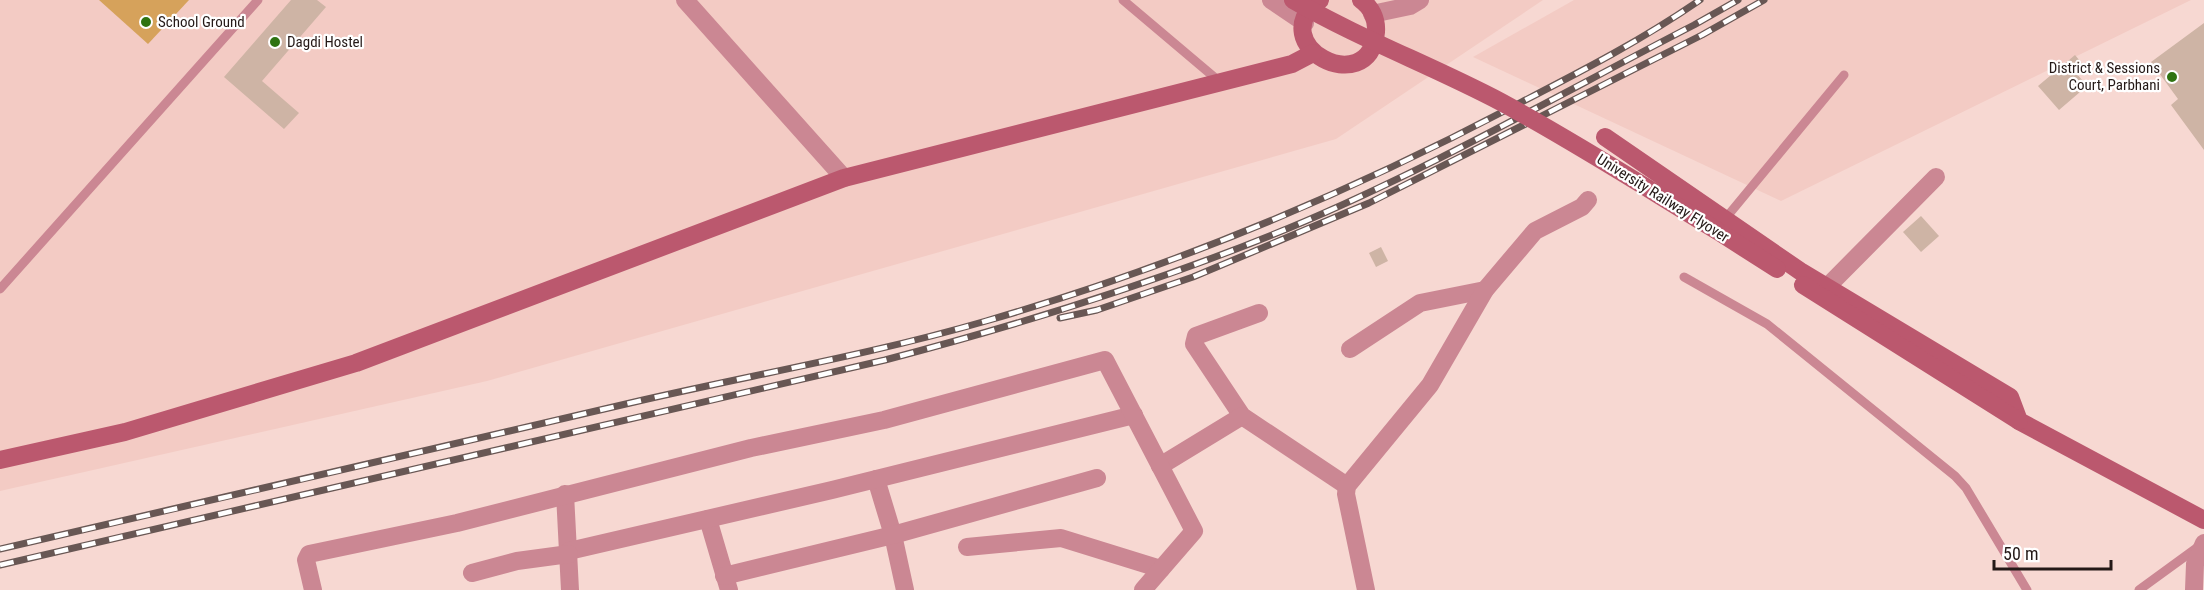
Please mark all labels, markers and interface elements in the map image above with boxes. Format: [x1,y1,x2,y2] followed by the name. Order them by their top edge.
[158,13,245,31] place label: School Ground
[139,15,153,29] marker: School Ground
[287,33,363,51] place label: Dagdi Hostel
[268,35,282,49] marker: Dagdi Hostel
[2049,59,2160,94] place label: District & Sessions Court, Parbhani
[2165,70,2179,84] marker: District & Sessions Court, Parbhani
[1594,150,1733,246] street label: University Railway Flyover
[1994,533,2111,571] scale bar
[2003,543,2038,564] text: 50 m

